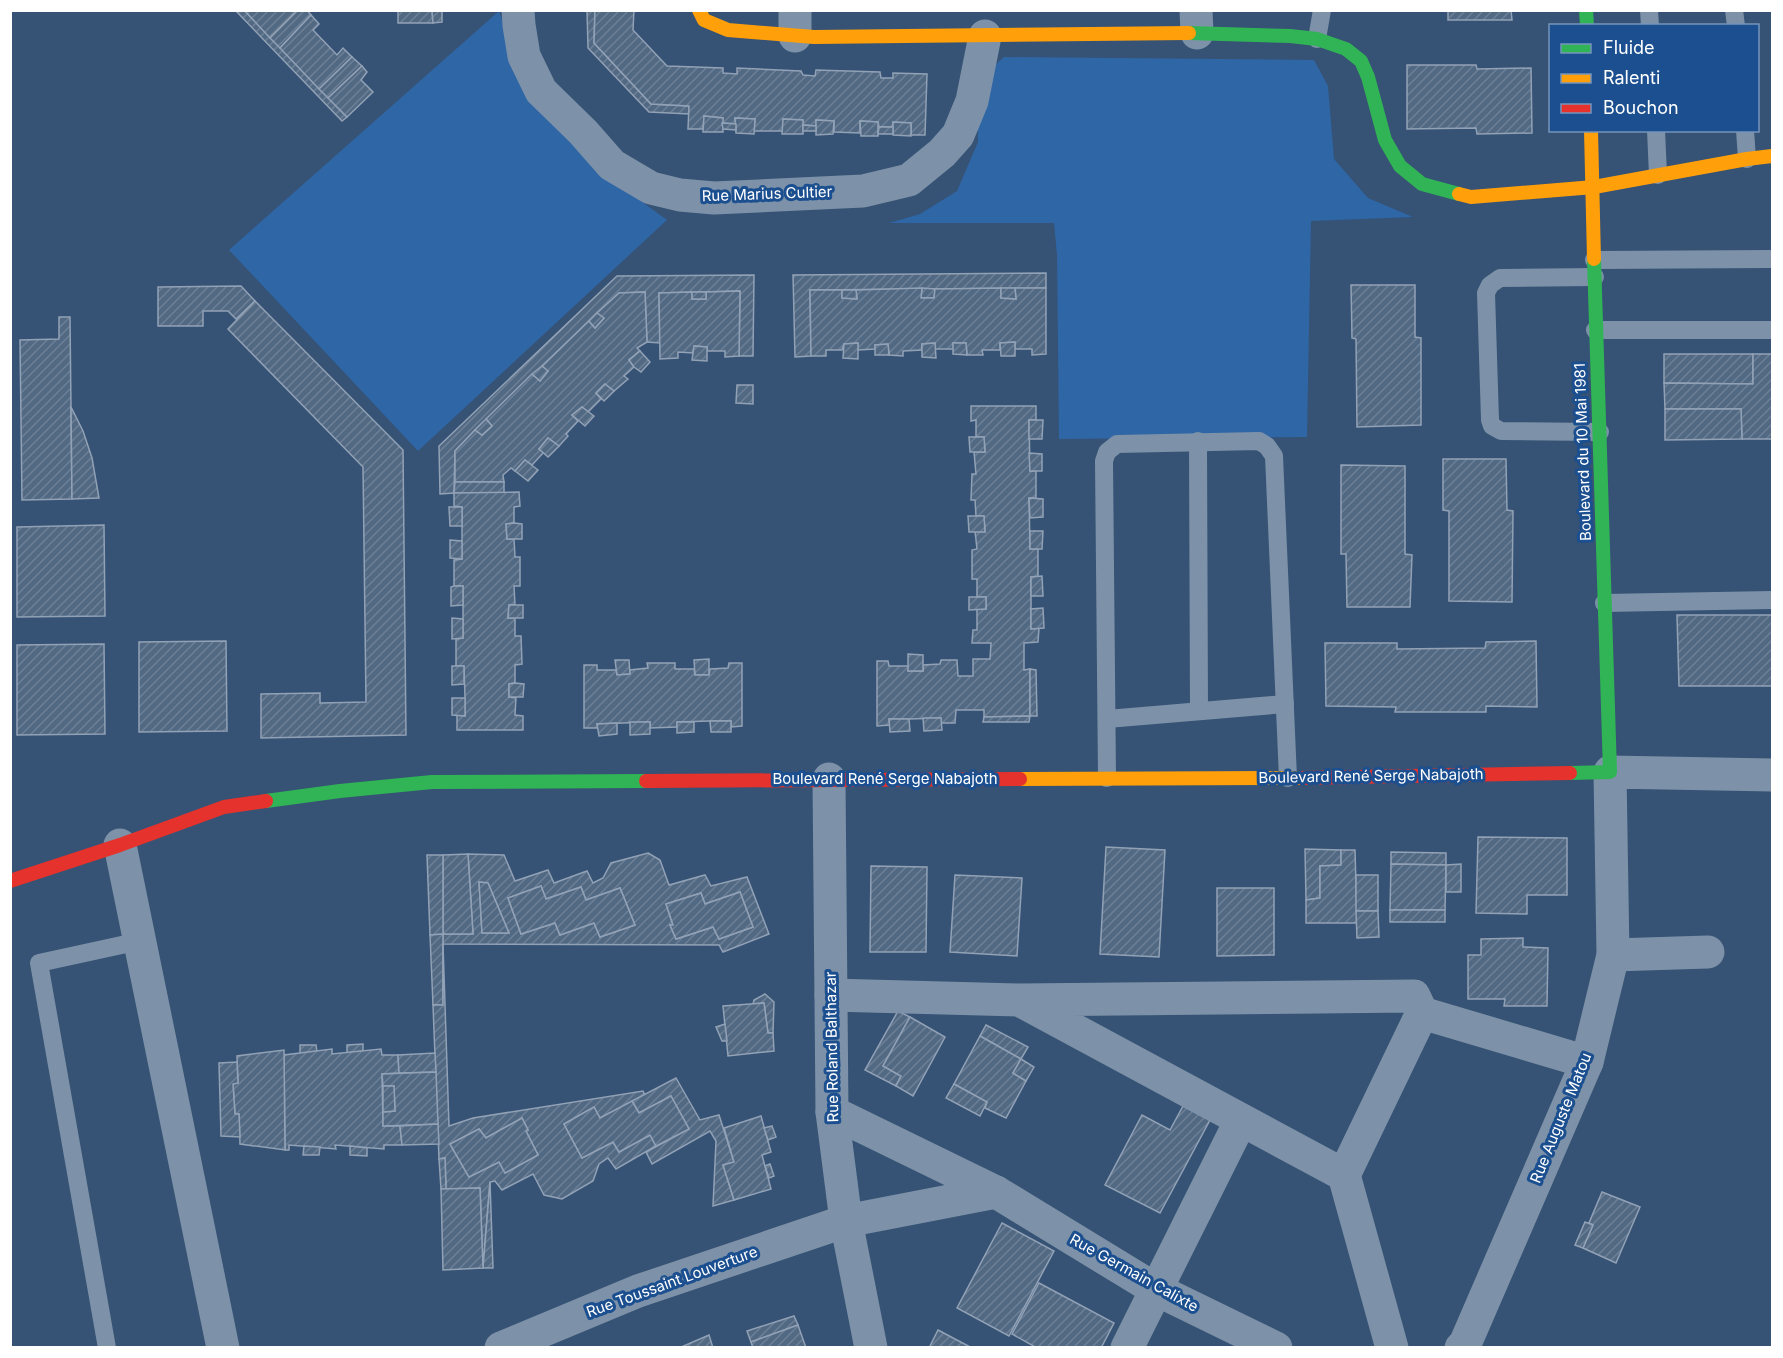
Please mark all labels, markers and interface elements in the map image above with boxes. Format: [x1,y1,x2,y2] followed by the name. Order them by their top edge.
[1549,24,1759,132] legend
[1603,37,1655,58] text: Fluide
[1603,67,1660,88] text: Ralenti
[1603,97,1679,118] text: Bouchon
[701,182,833,205] street label: Rue Marius Cultier
[1570,363,1595,541] street label: Boulevard du 10 Mai 1981
[1258,764,1484,787] street label: Boulevard René Serge Nabajoth
[772,769,998,788] street label: Boulevard René Serge Nabajoth
[821,971,842,1123] street label: Rue Roland Balthazar
[1526,1050,1595,1186] street label: Rue Auguste Matou
[1067,1229,1202,1316] street label: Rue Germain Calixte
[584,1242,760,1321] street label: Rue Toussaint Louverture

